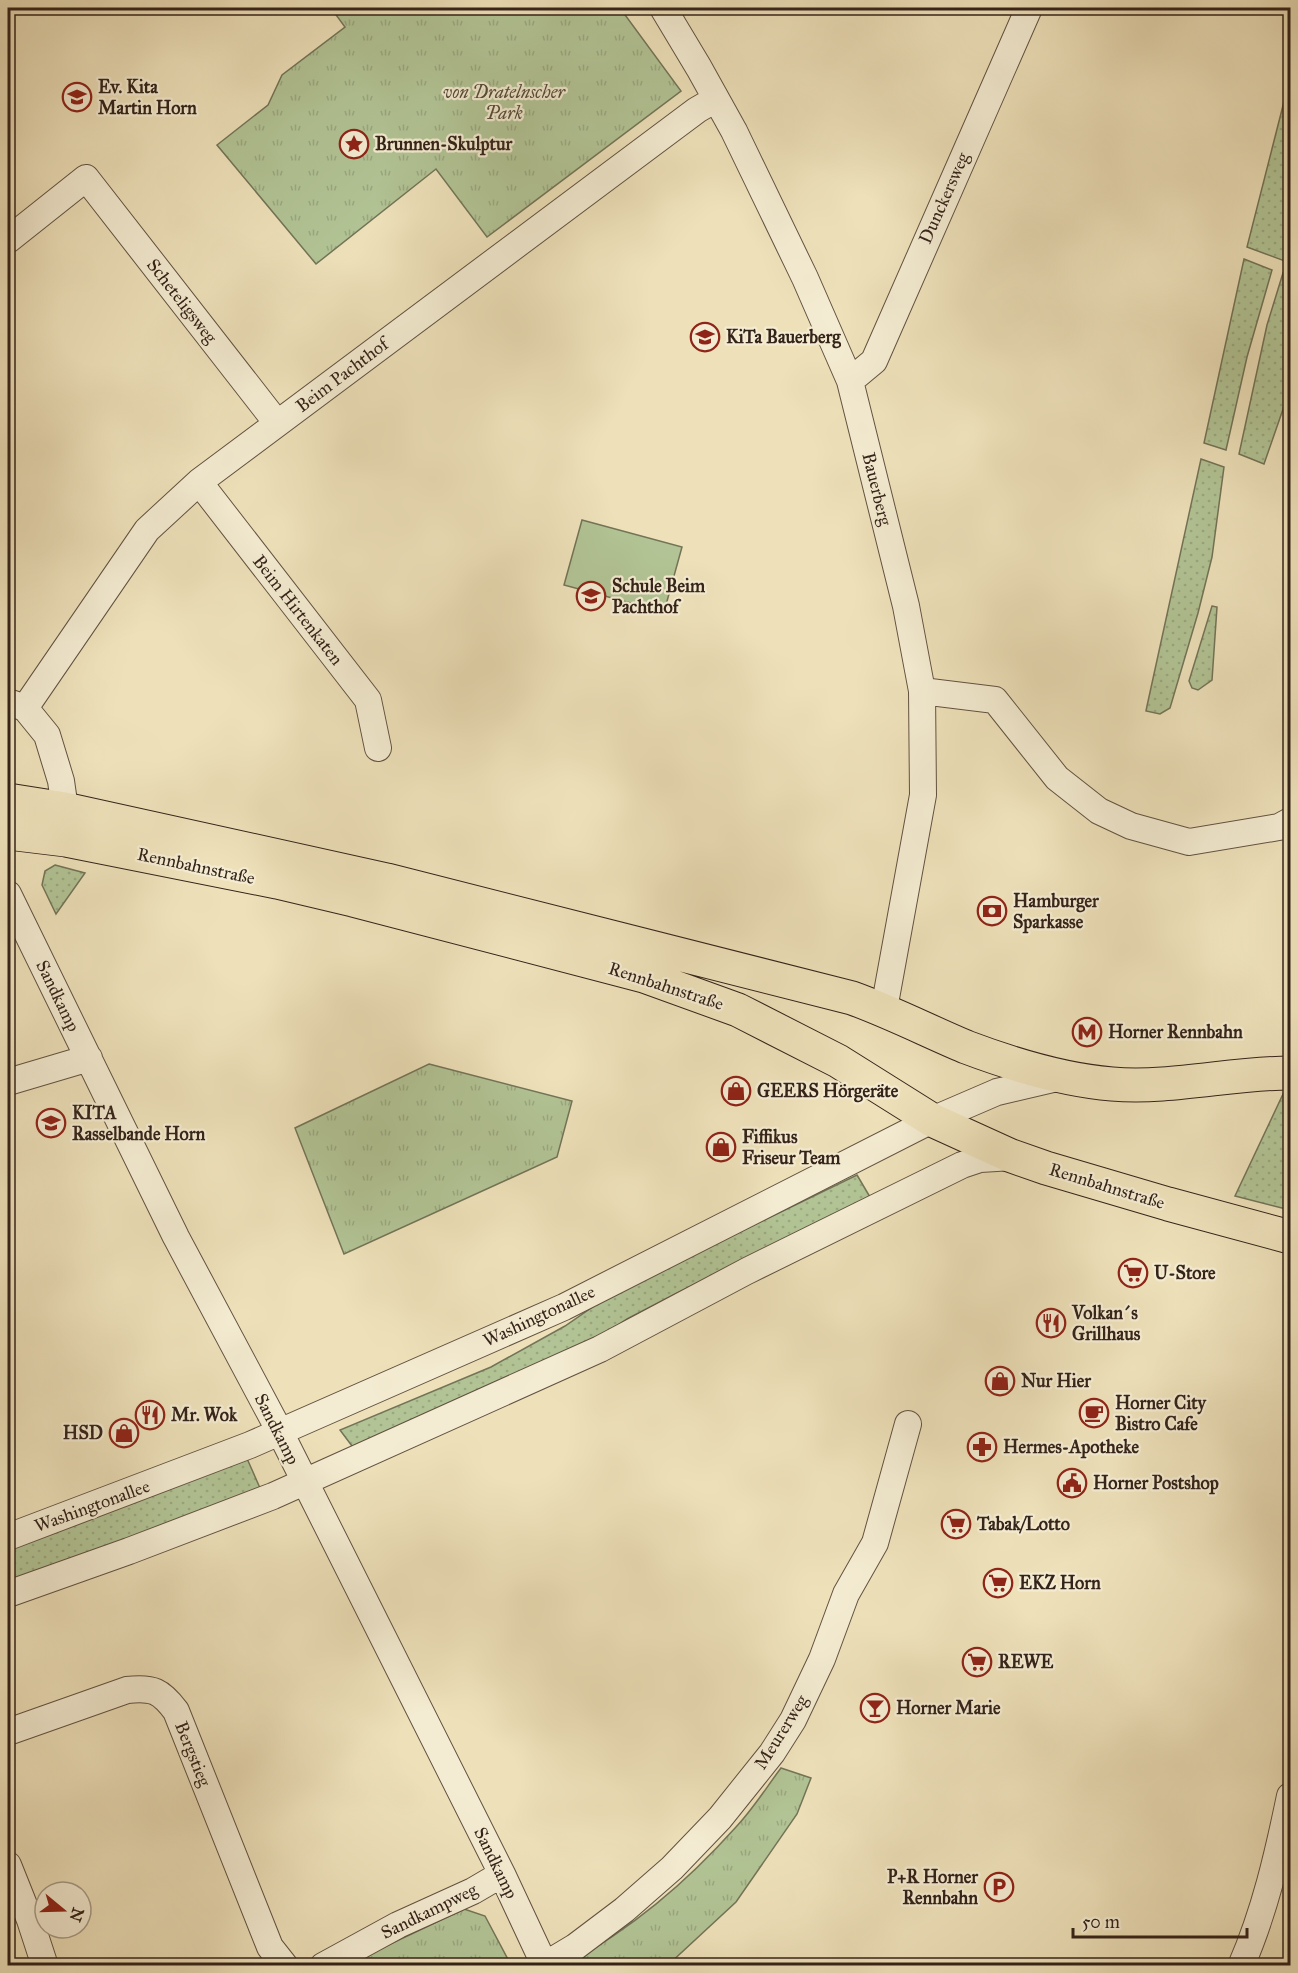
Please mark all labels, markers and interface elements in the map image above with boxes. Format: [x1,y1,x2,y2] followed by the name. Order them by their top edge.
[98,76,197,119] place label: Ev. Kita Martin Horn
[61,81,93,113] school or university icon: Ev. Kita Martin Horn
[443,81,566,124] park label: von Dratelnscher Park
[338,128,370,160] place icon: Brunnen-Skulptur
[375,133,514,156] place label: Brunnen-Skulptur
[914,148,975,247] street label: Dunckersweg
[141,254,222,349] street label: Scheteligsweg
[689,321,721,353] school or university icon: KiTa Bauerberg
[726,326,841,349] place label: KiTa Bauerberg
[291,331,395,417] street label: Beim Pachthof
[856,450,897,529] street label: Bauerberg
[248,551,348,670] street label: Beim Hirtenkaten
[612,575,706,618] place label: Schule Beim Pachthof
[575,580,607,612] school or university icon: Schule Beim Pachthof
[135,843,257,889] street label: Rennbahnstraße
[1013,890,1100,934] place label: Hamburger Sparkasse
[976,895,1008,927] bank icon: Hamburger Sparkasse
[31,957,85,1035] street label: Sandkamp
[606,957,726,1015] street label: Rennbahnstraße
[1071,1016,1103,1048] metro station icon: Horner Rennbahn
[1108,1021,1243,1043] place label: Horner Rennbahn
[720,1075,752,1107] shop icon: GEERS Hörgeräte
[757,1080,899,1103] place label: GEERS Hörgeräte
[72,1102,205,1145] place label: KITA Rasselbande Horn
[35,1107,67,1139] school or university icon: KITA Rasselbande Horn
[742,1126,841,1169] place label: Fiffikus Friseur Team
[705,1131,737,1163] shop icon: Fiffikus Friseur Team
[1047,1158,1167,1214] street label: Rennbahnstraße
[1117,1257,1149,1289] supermarket icon: U-Store
[1154,1262,1216,1284] place label: U-Store
[479,1280,599,1352] street label: Washingtonallee
[1071,1302,1141,1345] place label: Volkan´s Grillhaus
[1035,1307,1067,1339] restaurant icon: Volkan´s Grillhaus
[984,1365,1016,1397] shop icon: Nur Hier
[1021,1370,1092,1392] place label: Nur Hier
[250,1390,304,1468] street label: Sandkamp
[1115,1392,1208,1435] place label: Horner City Bistro Cafe
[1078,1397,1110,1429] cafe icon: Horner City Bistro Cafe
[134,1399,166,1431] restaurant icon: Mr. Wok
[171,1404,238,1426] place label: Mr. Wok
[108,1417,140,1449] shop icon: HSD
[63,1422,103,1444] place label: HSD
[966,1431,998,1463] pharmacy icon: Hermes-Apotheke
[1003,1436,1139,1459] place label: Hermes-Apotheke
[1056,1467,1088,1499] public building icon: Horner Postshop
[1093,1472,1219,1495] place label: Horner Postshop
[31,1475,153,1538] street label: Washingtonallee
[940,1508,972,1540] supermarket icon: Tabak/Lotto
[976,1513,1070,1535] place label: Tabak/Lotto
[982,1567,1014,1599] supermarket icon: EKZ Horn
[1019,1572,1101,1594] place label: EKZ Horn
[961,1646,993,1678] supermarket icon: REWE
[998,1651,1053,1673] place label: REWE
[749,1690,814,1774] street label: Meurerweg
[859,1692,891,1724] bar icon: Horner Marie
[896,1697,1001,1719] place label: Horner Marie
[169,1718,216,1791] street label: Bergstieg
[469,1824,523,1902] street label: Sandkamp
[887,1866,979,1909] place label: P+R Horner Rennbahn
[983,1871,1015,1903] parking icon: P+R Horner Rennbahn
[377,1878,482,1945] street label: Sandkampweg
[33,1880,93,1940] north arrow
[1073,1901,1247,1939] scale bar
[65,1905,88,1925] text: N
[1082,1911,1120,1933] text: 50 m

